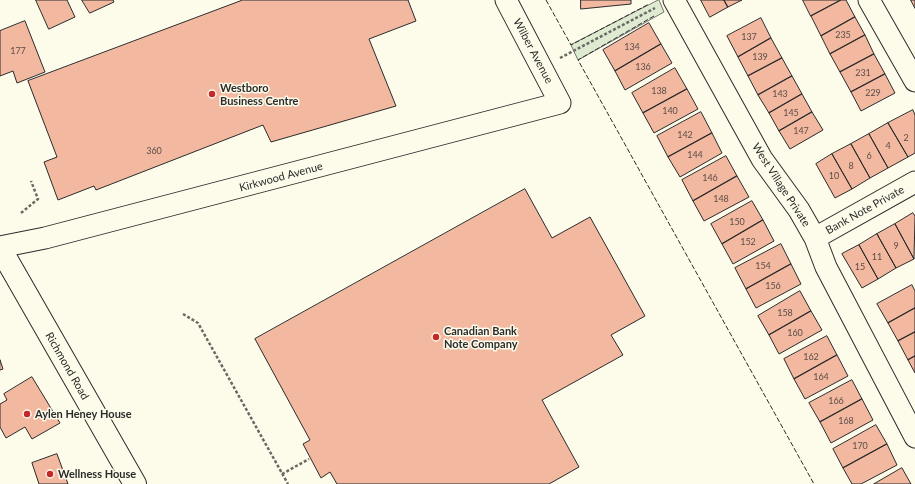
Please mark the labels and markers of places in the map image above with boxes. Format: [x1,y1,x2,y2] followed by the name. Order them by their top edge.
[220,81,298,107] place label: Westboro Business Centre
[207,89,217,99] marker: Westboro Business Centre
[444,324,517,350] place label: Canadian Bank Note Company
[431,332,441,342] marker: Canadian Bank Note Company
[35,407,132,421] place label: Aylen Heney House
[22,409,32,419] marker: Aylen Heney House
[58,467,136,481] place label: Wellness House
[45,469,55,479] marker: Wellness House

